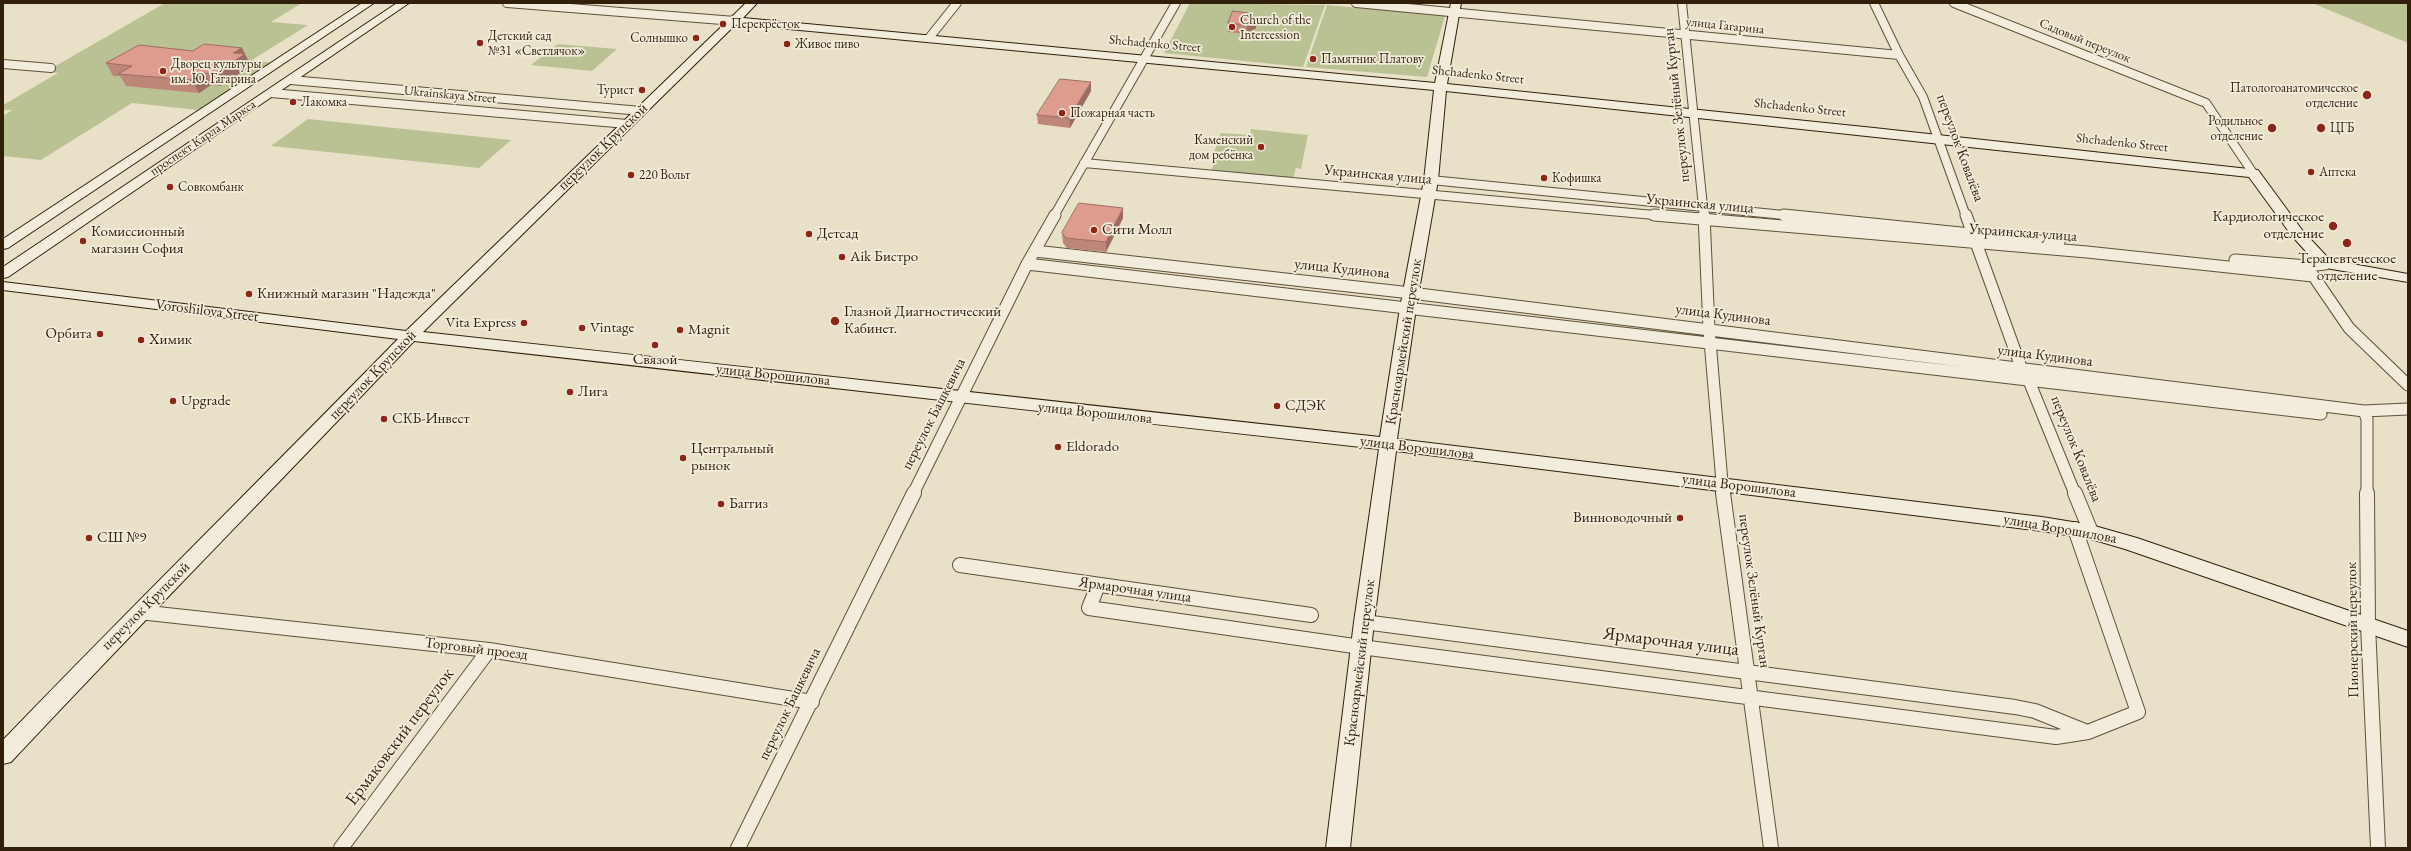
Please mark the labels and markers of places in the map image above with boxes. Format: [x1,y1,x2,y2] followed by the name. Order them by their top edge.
[1240,12,1311,43] place label: Church of the Intercession
[731,16,800,32] place label: Перекрёсток
[718,19,728,29] marker: Перекрёсток
[1227,22,1237,32] marker: Church of the Intercession
[488,28,585,59] place label: Детский сад №31 «Светлячок»
[630,30,688,46] place label: Солнышко
[691,33,701,43] marker: Солнышко
[795,36,860,52] place label: Живое пиво
[475,38,485,48] marker: Детский сад №31 «Светлячок»
[782,39,792,49] marker: Живое пиво
[1321,51,1424,67] place label: Памятник Платову
[1308,54,1318,64] marker: Памятник Платову
[171,56,261,87] place label: Дворец культуры им. Ю. Гагарина
[158,66,168,76] marker: Дворец культуры им. Ю. Гагарина
[2230,80,2358,111] place label: Патологоанатомическое отделение
[597,82,634,98] place label: Турист
[637,85,647,95] marker: Турист
[2361,89,2373,101] marker: Патологоанатомическое отделение
[301,94,347,110] place label: Лакомка
[288,97,298,107] marker: Лакомка
[1070,105,1155,121] place label: Пожарная часть
[1057,108,1067,118] marker: Пожарная часть
[2208,113,2263,144] place label: Родильное отделение
[2330,120,2354,136] place label: ЦГБ
[2266,122,2278,134] marker: Родильное отделение
[2315,122,2327,134] marker: ЦГБ
[1189,132,1253,163] place label: Каменский дом ребёнка
[1256,142,1266,152] marker: Каменский дом ребёнка
[2319,164,2356,180] place label: Аптека
[639,167,690,183] place label: 220 Вольт
[2306,167,2316,177] marker: Аптека
[626,170,636,180] marker: 220 Вольт
[1552,170,1601,186] place label: Кофишка
[1539,173,1549,183] marker: Кофишка
[178,179,244,195] place label: Совкомбанк
[165,182,175,192] marker: Совкомбанк
[2213,208,2324,243] place label: Кардиологическое отделение
[2327,220,2339,232] marker: Кардиологическое отделение
[1102,221,1172,239] place label: Сити Молл
[91,223,185,258] place label: Комиссионный магазин София
[817,225,858,243] place label: Детсад
[1089,225,1099,235] marker: Сити Молл
[804,229,814,239] marker: Детсад
[78,236,88,246] marker: Комиссионный магазин София
[2341,237,2353,249] marker: Терапевтеческое отделение
[850,248,918,266] place label: Aik Бистро
[2298,250,2396,285] place label: Терапевтеческое отделение
[837,252,847,262] marker: Aik Бистро
[257,285,436,303] place label: Книжный магазин "Надежда"
[244,289,254,299] marker: Книжный магазин "Надежда"
[844,303,1001,338] place label: Глазной Диагностический Кабинет.
[446,314,516,332] place label: Vita Express
[829,315,841,327] marker: Глазной Диагностический Кабинет.
[519,318,529,328] marker: Vita Express
[590,319,634,337] place label: Vintage
[688,321,730,339] place label: Magnit
[577,323,587,333] marker: Vintage
[46,325,92,343] place label: Орбита
[675,325,685,335] marker: Magnit
[95,329,105,339] marker: Орбита
[149,331,192,349] place label: Химик
[136,335,146,345] marker: Химик
[650,340,660,350] marker: Связой
[633,351,677,369] place label: Связой
[578,383,608,401] place label: Лига
[565,387,575,397] marker: Лига
[181,392,231,410] place label: Upgrade
[168,396,178,406] marker: Upgrade
[1285,397,1326,415] place label: СДЭК
[1272,401,1282,411] marker: СДЭК
[392,410,470,428] place label: СКБ-Инвест
[379,414,389,424] marker: СКБ-Инвест
[1066,438,1119,456] place label: Eldorado
[691,440,774,475] place label: Центральный рынок
[1053,442,1063,452] marker: Eldorado
[678,453,688,463] marker: Центральный рынок
[729,495,768,513] place label: Баггиз
[716,499,726,509] marker: Баггиз
[1573,509,1672,527] place label: Винноводочный
[1675,513,1685,523] marker: Винноводочный
[97,529,146,547] place label: СШ №9
[84,533,94,543] marker: СШ №9

